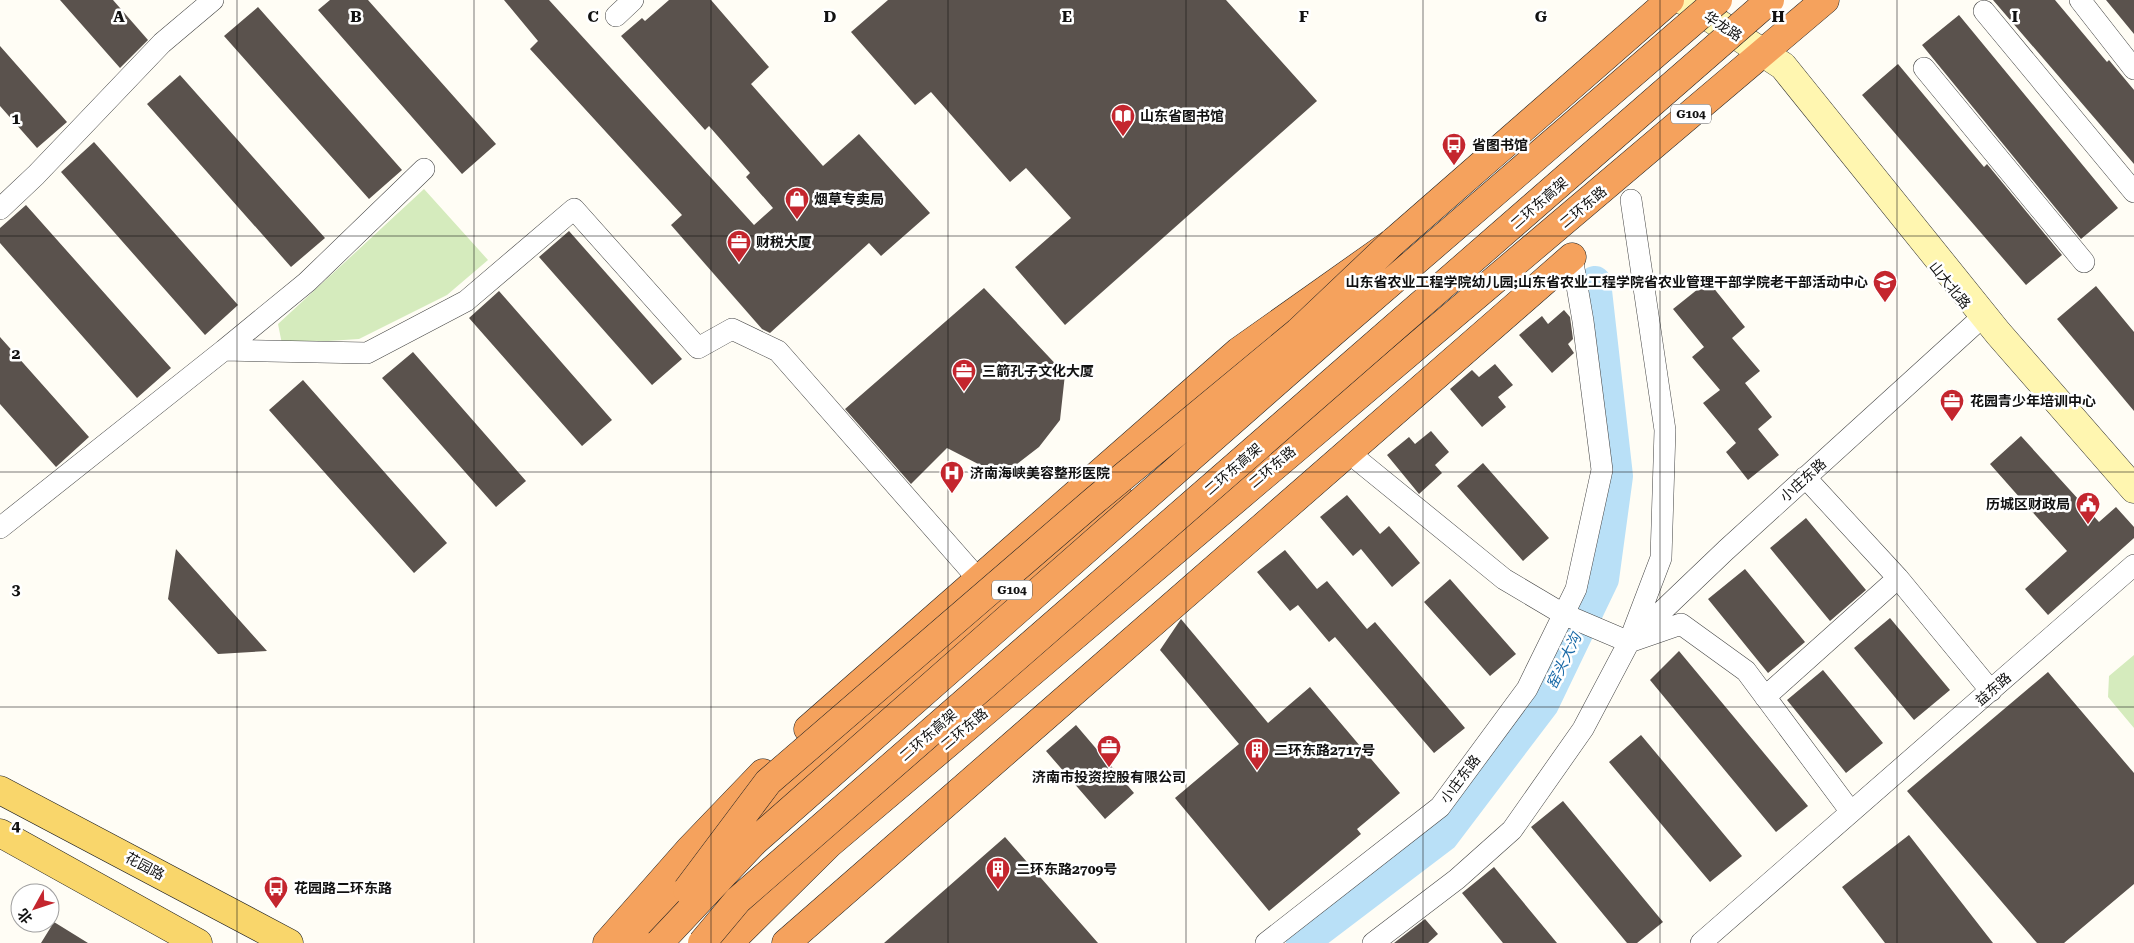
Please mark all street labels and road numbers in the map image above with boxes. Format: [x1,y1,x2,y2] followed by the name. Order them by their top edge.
[1701,8,1745,44] street label: 华龙路
[1671,105,1711,124] road number: G104
[1507,174,1571,232] street label: 二环东高架
[1556,183,1610,231] street label: 二环东路
[1926,258,1974,312] street label: 山大北路
[1201,440,1265,498] street label: 二环东高架
[1245,443,1299,491] street label: 二环东路
[1777,455,1829,505] street label: 小庄东路
[992,580,1032,600] road number: G104
[1972,669,2014,709] street label: 益东路
[937,705,991,753] street label: 二环东路
[896,706,960,764] street label: 二环东高架
[1437,752,1483,806] street label: 小庄东路
[123,849,167,883] street label: 花园路

